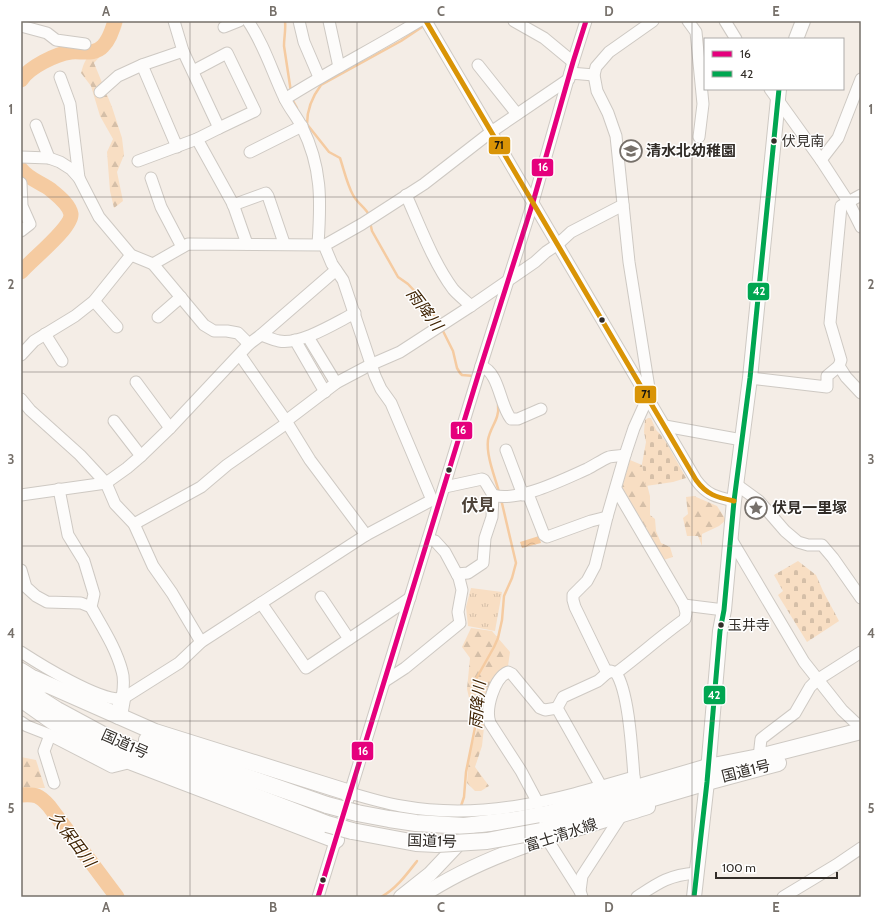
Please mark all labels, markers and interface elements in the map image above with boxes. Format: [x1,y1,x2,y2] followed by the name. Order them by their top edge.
[102,3,111,19] text: A
[269,3,277,19] text: B
[437,3,445,19] text: C
[604,3,614,19] text: D
[772,3,780,19] text: E
[704,38,844,90] legend
[740,46,751,61] text: 16
[740,66,753,81] text: 42
[9,101,13,117] text: 1
[869,101,873,117] text: 1
[782,132,824,150] place label: 伏見南
[488,136,511,155] line badge: 71
[769,136,779,146] marker: 伏見南
[494,138,504,152] text: 71
[618,138,644,164] school or university icon: 清水北幼稚園
[646,142,736,160] place label: 清水北幼稚園
[531,158,554,177] line badge: 16
[538,160,548,174] text: 16
[8,276,15,292] text: 2
[868,276,875,292] text: 2
[747,282,770,301] line badge: 42
[403,284,448,336] water label: 雨降川
[753,284,766,298] text: 42
[597,315,607,325] unlabelled marker
[634,385,657,404] line badge: 71
[641,387,651,401] text: 71
[450,421,473,440] line badge: 16
[456,423,466,437] text: 16
[7,451,15,467] text: 3
[867,451,875,467] text: 3
[444,465,454,475] unlabelled marker
[461,495,495,515] district label: 伏見
[743,495,769,521] place icon: 伏見一里塚
[772,499,847,517] place label: 伏見一里塚
[728,616,770,634] place label: 玉井寺
[716,620,726,630] marker: 玉井寺
[7,625,15,641] text: 4
[867,625,875,641] text: 4
[466,678,489,730] water label: 雨降川
[703,685,726,705] line badge: 42
[708,688,721,702] text: 42
[99,726,151,762] street label: 国道1号
[351,741,374,761] line badge: 16
[358,744,368,758] text: 16
[720,756,772,786] street label: 国道1号
[8,800,15,816] text: 5
[868,800,875,816] text: 5
[46,808,101,872] water label: 久保田川
[523,815,599,855] street label: 富士清水線
[407,831,457,851] street label: 国道1号
[716,854,837,880] scale bar
[722,860,756,875] text: 100 m
[318,875,328,885] unlabelled marker
[102,899,111,915] text: A
[269,899,277,915] text: B
[437,899,445,915] text: C
[604,899,614,915] text: D
[772,899,780,915] text: E

